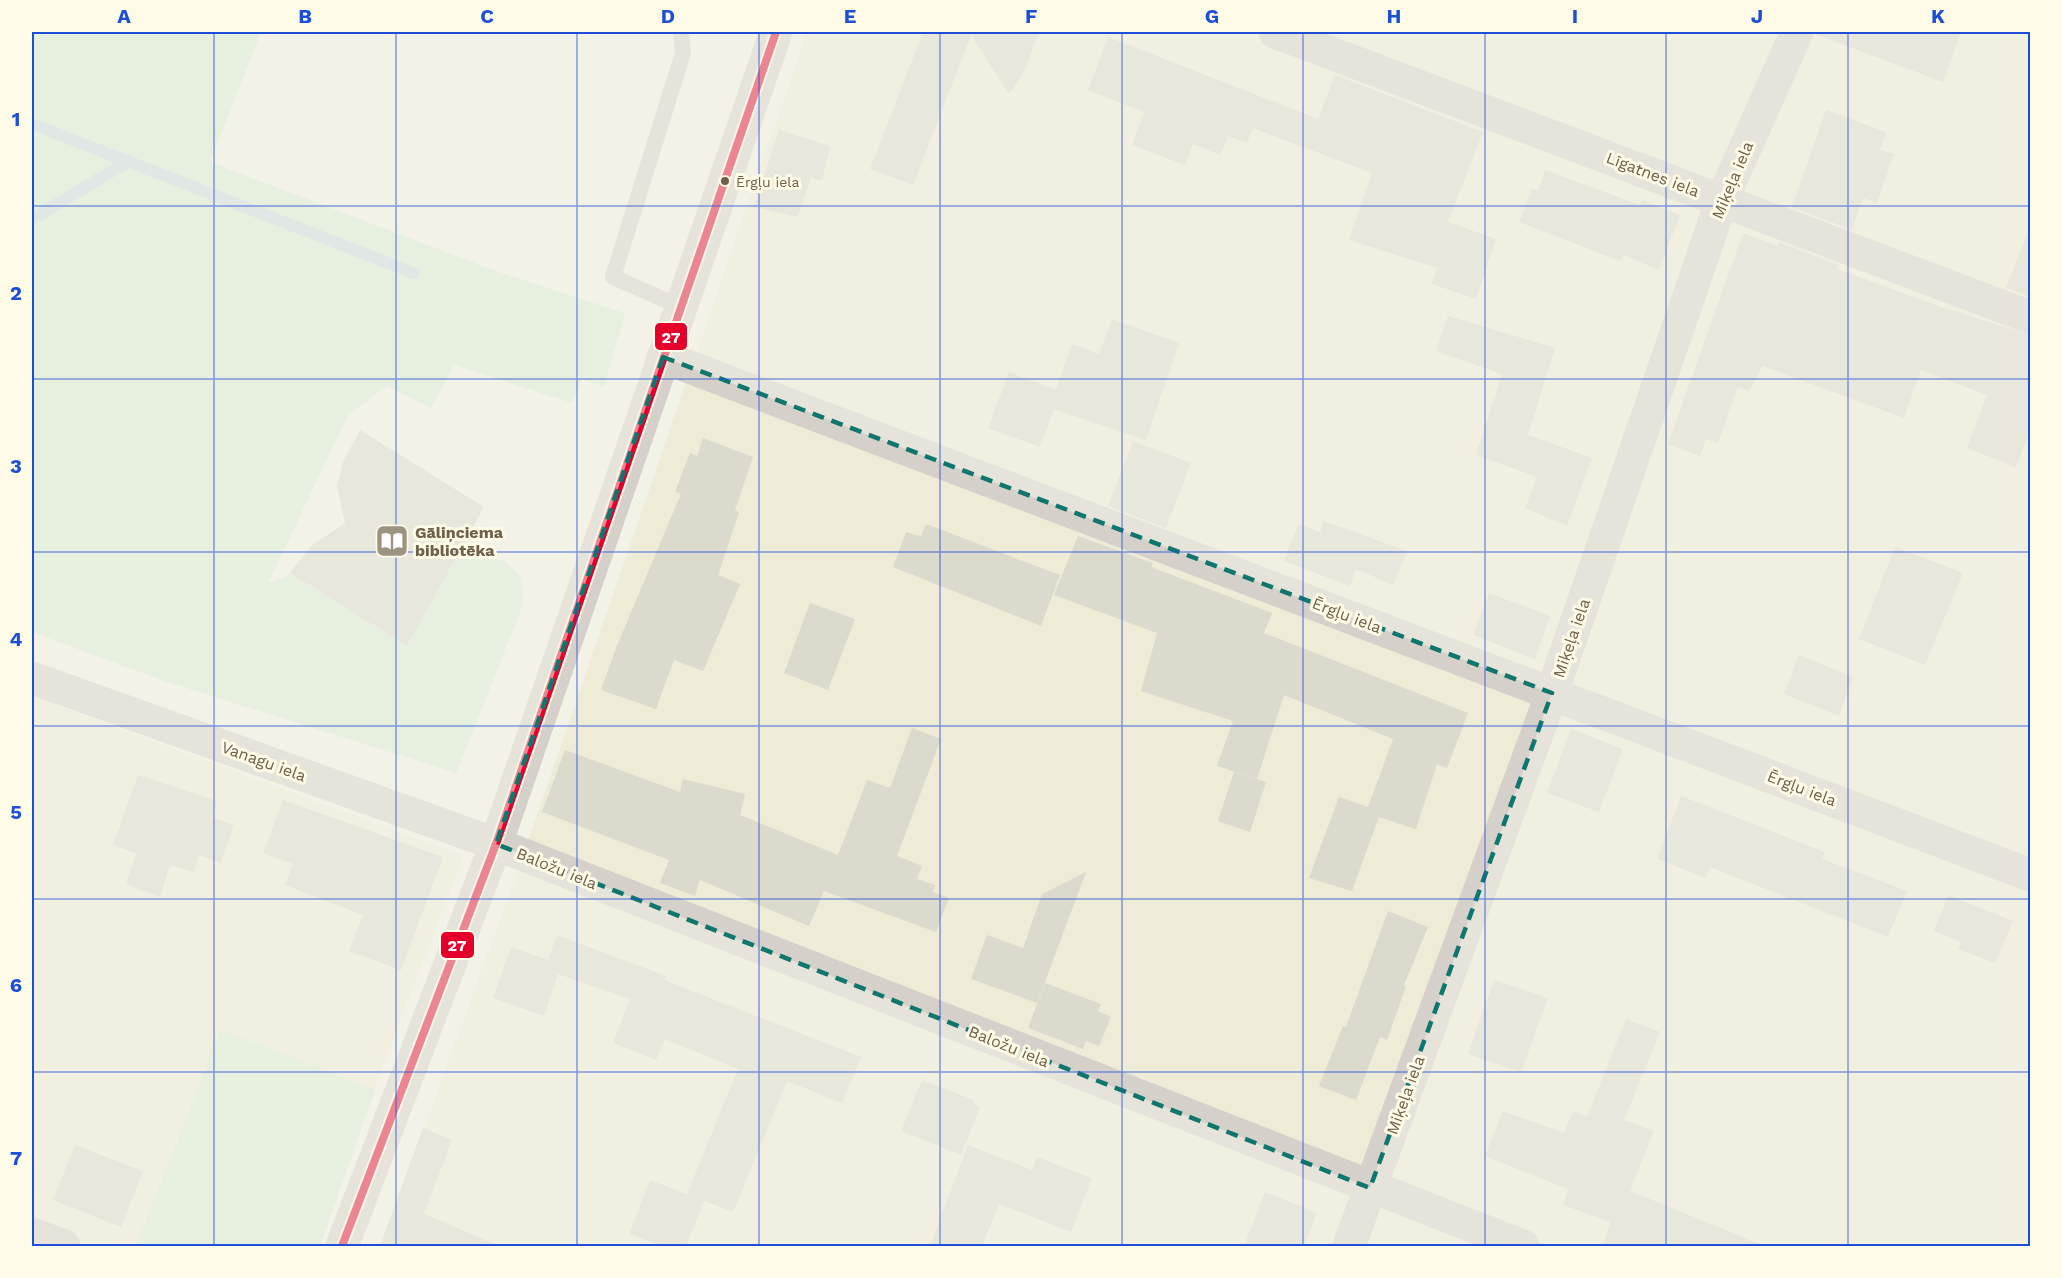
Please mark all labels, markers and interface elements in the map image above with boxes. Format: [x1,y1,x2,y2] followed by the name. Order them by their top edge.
[117,4,131,28] text: A
[298,4,312,28] text: B
[480,4,494,28] text: C
[661,4,675,28] text: D
[844,4,856,28] text: E
[1025,4,1037,28] text: F
[1205,4,1219,28] text: G
[1387,4,1401,28] text: H
[1572,4,1578,28] text: I
[1751,4,1763,28] text: J
[1931,4,1945,28] text: K
[12,107,20,131] text: 1
[1708,139,1757,222] street label: Miķeļa iela
[1604,148,1702,201] street label: Līgatnes iela
[736,174,800,191] place label: Ērgļu iela
[719,175,731,187] marker: Ērgļu iela
[10,281,22,305] text: 2
[654,322,688,351] line badge: 27
[662,328,681,347] text: 27
[10,454,22,478] text: 3
[374,523,410,559] library icon: Gāliņciema bibliotēka
[415,523,504,560] place label: Gāliņciema bibliotēka
[1310,594,1384,637] street label: Ērgļu iela
[1549,596,1594,680] street label: Miķeļa iela
[10,627,23,651] text: 4
[219,737,309,786] street label: Vanagu iela
[1765,767,1839,810] street label: Ērgļu iela
[10,800,22,824] text: 5
[514,844,600,893] street label: Baložu iela
[440,931,475,959] line badge: 27
[448,936,467,955] text: 27
[10,973,22,997] text: 6
[966,1022,1052,1071] street label: Baložu iela
[1382,1053,1428,1137] street label: Miķeļa iela
[10,1146,22,1170] text: 7

